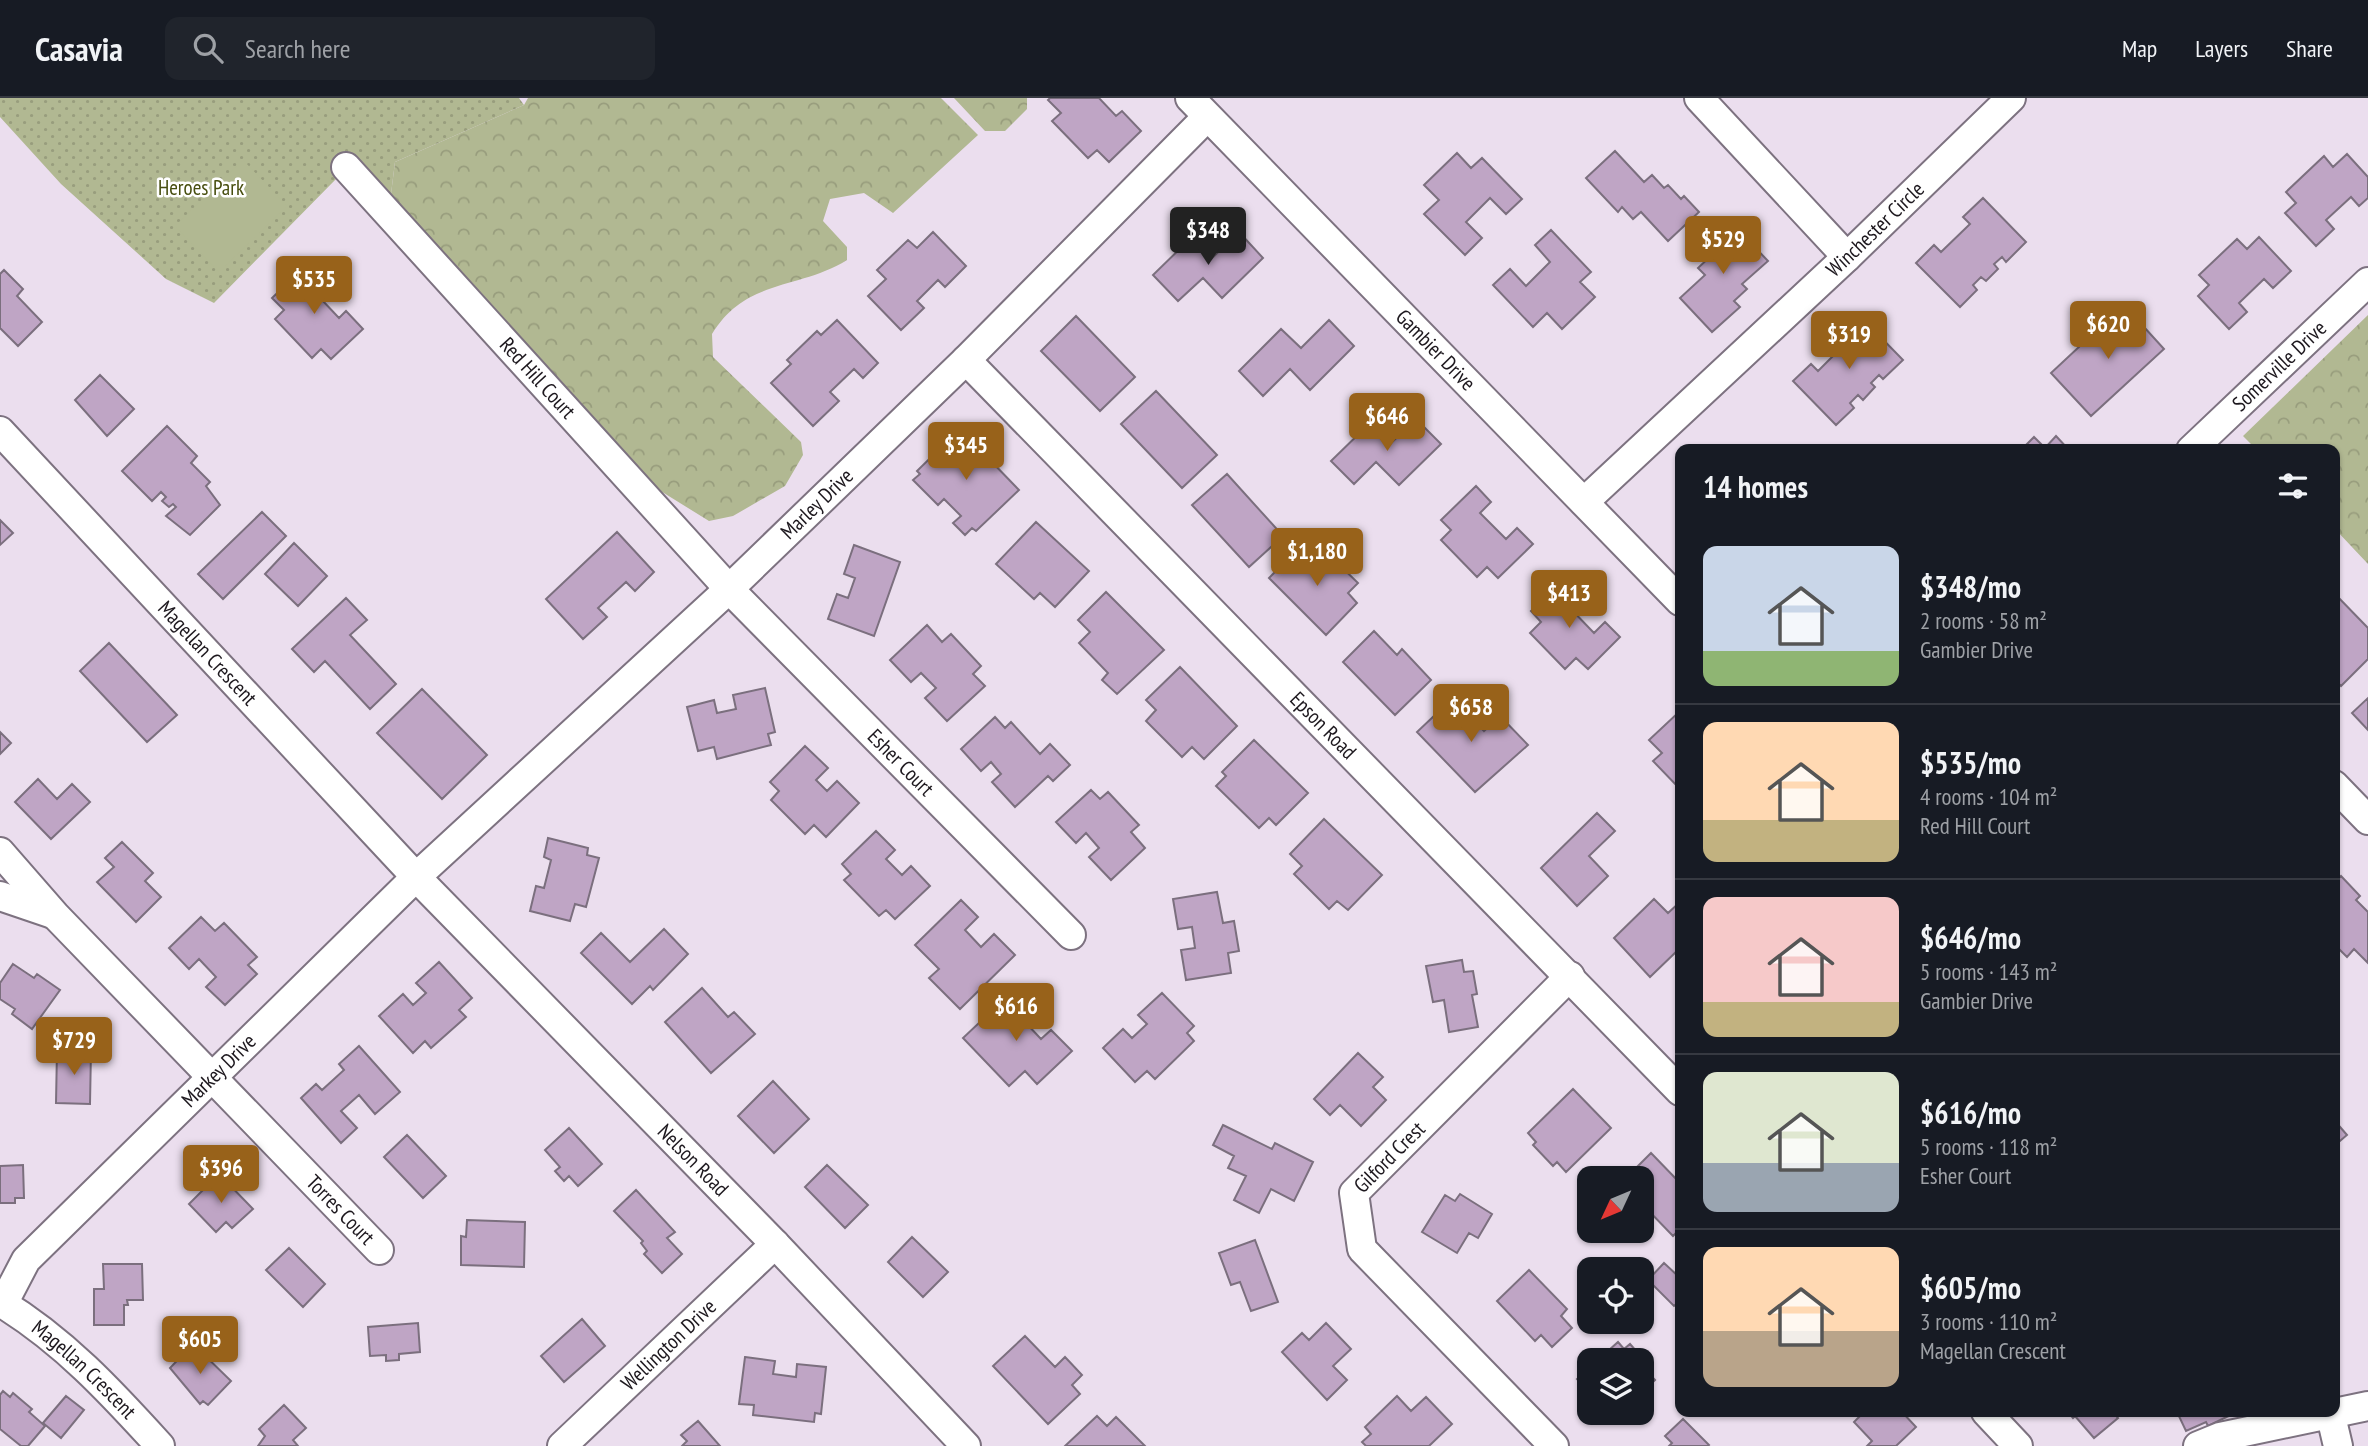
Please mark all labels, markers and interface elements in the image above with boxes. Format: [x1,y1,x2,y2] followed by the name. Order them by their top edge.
[165,17,655,80] search box
[35,27,123,70] text: Casavia
[189,29,227,67] icon: search
[245,32,351,65] text: Search here
[2122,33,2157,64] text: Map
[2195,33,2248,64] text: Layers
[2286,33,2333,64] text: Share
[158,174,244,201] park label: Heroes Park
[1820,176,1930,282] street label: Winchester Circle
[1167,208,1249,267] pin: $348
[1186,215,1230,244] text: $348
[1682,216,1764,276] pin: $529
[1701,224,1745,253] text: $529
[273,256,355,316] pin: $535
[292,264,336,293] text: $535
[2067,302,2149,361] pin: $620
[1390,303,1482,396] street label: Gambier Drive
[2086,309,2130,338] text: $620
[1808,312,1890,371] pin: $319
[2226,315,2332,417] street label: Somerville Drive
[1827,319,1871,348] text: $319
[494,331,582,424] street label: Red Hill Court
[1346,394,1428,453] pin: $646
[1365,401,1409,430] text: $646
[925,422,1007,482] pin: $345
[944,430,988,459] text: $345
[775,462,859,545] street label: Marley Drive
[1703,467,1808,506] text: 14 homes
[2274,467,2312,505] icon: filters
[1260,528,1374,588] pin: $1,180
[1287,536,1347,565] text: $1,180
[1920,567,2021,606] text: $348/mo
[1528,570,1610,630] pin: $413
[1759,574,1843,658] icon: home
[1547,578,1591,607] text: $413
[152,595,263,711] street label: Magellan Crescent
[1920,606,2047,635] text: 2 rooms · 58 m²
[1920,635,2033,664] text: Gambier Drive
[1430,684,1512,744] pin: $658
[1284,686,1362,765] street label: Epson Road
[1449,692,1493,721] text: $658
[862,723,940,802] street label: Esher Court
[1920,743,2021,782] text: $535/mo
[1759,750,1843,834] icon: home
[1920,782,2057,811] text: 4 rooms · 104 m²
[1920,811,2030,840] text: Red Hill Court
[1920,918,2021,957] text: $646/mo
[1759,925,1843,1009] icon: home
[1920,957,2057,986] text: 5 rooms · 143 m²
[975,984,1057,1043] pin: $616
[1920,986,2033,1015] text: Gambier Drive
[994,991,1038,1020] text: $616
[33,1018,115,1077] pin: $729
[52,1025,96,1054] text: $729
[176,1028,261,1113] street label: Markey Drive
[1920,1093,2021,1132] text: $616/mo
[1759,1100,1843,1184] icon: home
[1348,1115,1431,1198] street label: Gilford Crest
[652,1118,735,1202] street label: Nelson Road
[1920,1132,2057,1161] text: 5 rooms · 118 m²
[180,1146,262,1205] pin: $396
[199,1153,243,1182] text: $396
[1920,1161,2011,1190] text: Esher Court
[1577,1166,1654,1242] north arrow
[1577,1166,1654,1425] map controls
[301,1169,381,1251] street label: Torres Court
[1577,1257,1654,1334] button: locate
[1920,1268,2021,1307] text: $605/mo
[1759,1275,1843,1359] icon: home
[615,1293,722,1396] street label: Wellington Drive
[1920,1307,2057,1336] text: 3 rooms · 110 m²
[27,1314,142,1424] street label: Magellan Crescent
[159,1316,241,1376] pin: $605
[178,1324,222,1353] text: $605
[1920,1336,2066,1365] text: Magellan Crescent
[1577,1348,1654,1425] button: layers

